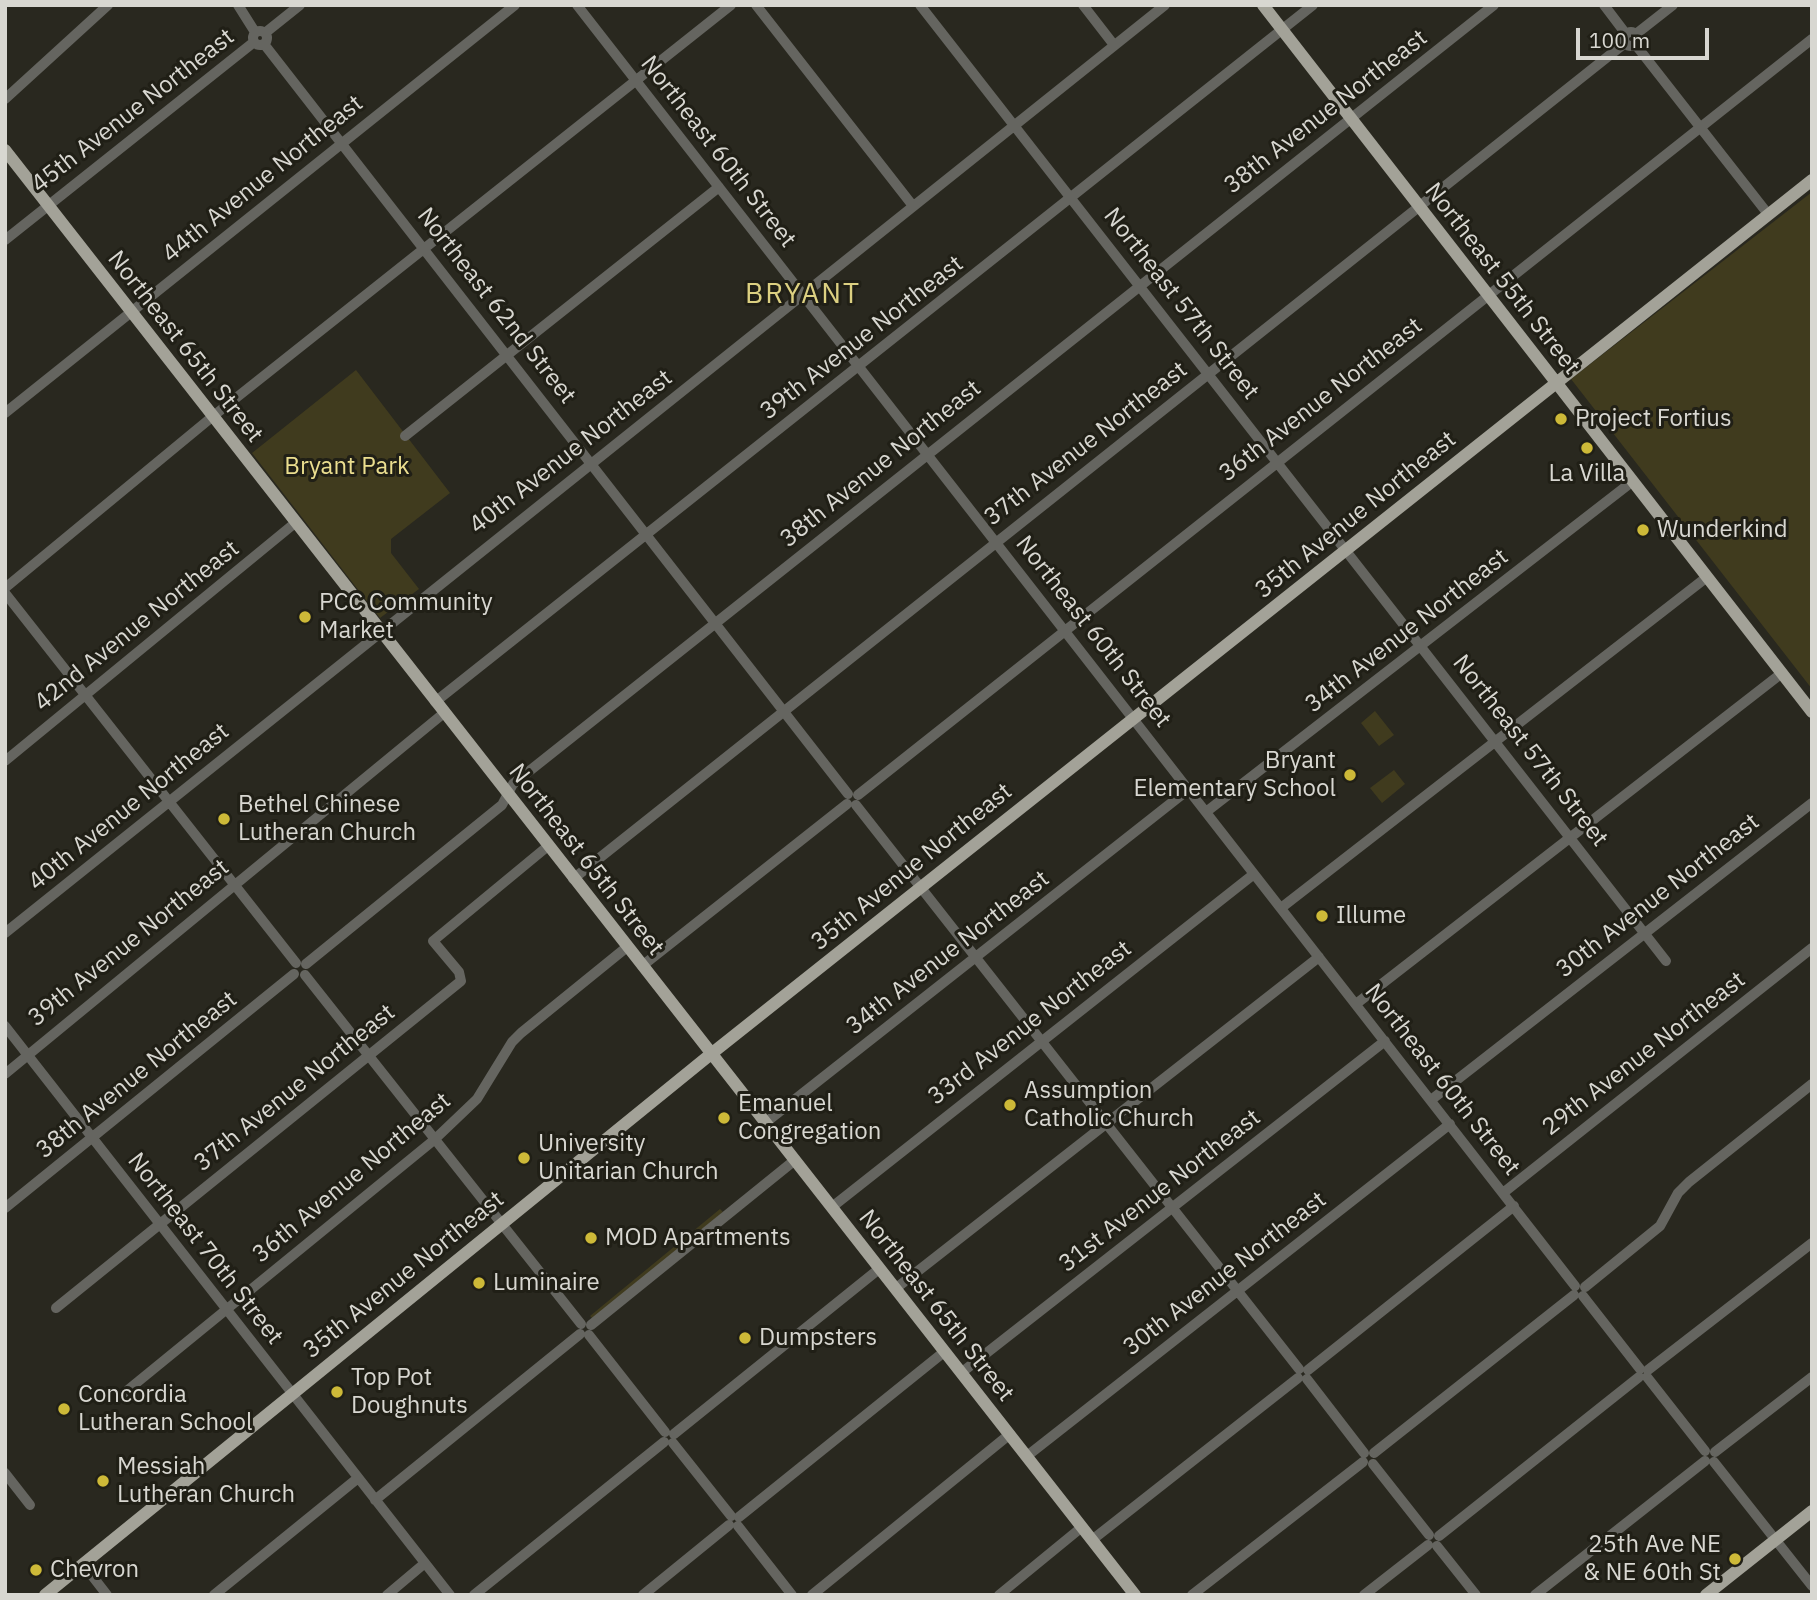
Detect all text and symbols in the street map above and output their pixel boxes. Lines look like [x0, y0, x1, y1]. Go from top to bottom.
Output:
scale bar [1579, 14, 1712, 58]
street label: 45th Avenue Northeast [26, 23, 240, 199]
street label: 38th Avenue Northeast [1219, 24, 1433, 200]
text: 100 m [1589, 26, 1650, 54]
street label: Northeast 60th Street [634, 50, 802, 254]
street label: 44th Avenue Northeast [157, 89, 369, 269]
street label: Northeast 55th Street [1418, 177, 1586, 381]
street label: Northeast 62nd Street [411, 202, 581, 410]
street label: Northeast 57th Street [1097, 202, 1265, 406]
street label: Northeast 65th Street [101, 245, 269, 449]
street label: 39th Avenue Northeast [755, 250, 969, 426]
district label: BRYANT [746, 278, 860, 312]
street label: 36th Avenue Northeast [1214, 312, 1428, 488]
street label: 37th Avenue Northeast [979, 356, 1193, 532]
street label: 40th Avenue Northeast [464, 364, 678, 540]
street label: 38th Avenue Northeast [775, 374, 987, 554]
place label: Project Fortius [1575, 405, 1732, 433]
marker: Project Fortius [1553, 411, 1569, 427]
street label: 35th Avenue Northeast [1250, 425, 1462, 605]
marker: La Villa [1579, 440, 1595, 456]
park label: Bryant Park [284, 453, 410, 481]
place label: La Villa [1549, 460, 1625, 488]
place label: Wunderkind [1657, 516, 1788, 544]
marker: Wunderkind [1635, 522, 1651, 538]
street label: Northeast 60th Street [1009, 530, 1177, 734]
street label: 42nd Avenue Northeast [29, 535, 245, 717]
street label: 34th Avenue Northeast [1300, 543, 1514, 719]
place label: PCC Community Market [319, 589, 493, 645]
marker: PCC Community Market [297, 609, 313, 625]
street label: Northeast 57th Street [1446, 649, 1614, 853]
street label: 40th Avenue Northeast [23, 717, 235, 897]
place label: Bryant Elementary School [1134, 747, 1336, 803]
street label: Northeast 65th Street [502, 758, 670, 962]
marker: Bryant Elementary School [1342, 767, 1358, 783]
street label: 35th Avenue Northeast [806, 777, 1018, 957]
place label: Bethel Chinese Lutheran Church [238, 791, 416, 847]
street label: 30th Avenue Northeast [1551, 808, 1765, 984]
marker: Bethel Chinese Lutheran Church [216, 811, 232, 827]
street label: 39th Avenue Northeast [23, 853, 235, 1033]
street label: 34th Avenue Northeast [841, 865, 1055, 1041]
place label: Illume [1336, 902, 1406, 930]
marker: Illume [1314, 908, 1330, 924]
street label: 33rd Avenue Northeast [923, 935, 1137, 1111]
street label: 29th Avenue Northeast [1537, 966, 1751, 1142]
street label: Northeast 60th Street [1358, 978, 1526, 1182]
street label: 38th Avenue Northeast [31, 985, 243, 1165]
street label: 37th Avenue Northeast [189, 998, 401, 1178]
place label: Assumption Catholic Church [1024, 1077, 1194, 1133]
street label: 36th Avenue Northeast [247, 1087, 457, 1269]
place label: Emanuel Congregation [738, 1090, 881, 1146]
marker: Assumption Catholic Church [1002, 1097, 1018, 1113]
street label: 31st Avenue Northeast [1054, 1103, 1266, 1279]
marker: Emanuel Congregation [716, 1110, 732, 1126]
place label: University Unitarian Church [538, 1130, 719, 1186]
street label: Northeast 70th Street [121, 1147, 289, 1351]
marker: University Unitarian Church [516, 1150, 532, 1166]
street label: 35th Avenue Northeast [298, 1185, 510, 1365]
street label: 30th Avenue Northeast [1118, 1186, 1332, 1362]
street label: Northeast 65th Street [852, 1204, 1020, 1408]
place label: MOD Apartments [605, 1224, 791, 1252]
marker: MOD Apartments [583, 1230, 599, 1246]
place label: Luminaire [493, 1269, 600, 1297]
marker: Luminaire [471, 1275, 487, 1291]
place label: Dumpsters [759, 1324, 877, 1352]
marker: Dumpsters [737, 1330, 753, 1346]
place label: Top Pot Doughnuts [351, 1364, 468, 1420]
place label: Concordia Lutheran School [78, 1381, 253, 1437]
marker: Top Pot Doughnuts [329, 1384, 345, 1400]
marker: Concordia Lutheran School [56, 1401, 72, 1417]
place label: Messiah Lutheran Church [117, 1453, 295, 1509]
marker: Messiah Lutheran Church [95, 1473, 111, 1489]
place label: 25th Ave NE & NE 60th St [1583, 1531, 1721, 1587]
marker: 25th Ave NE & NE 60th St [1727, 1551, 1743, 1567]
place label: Chevron [50, 1556, 139, 1584]
marker: Chevron [28, 1562, 44, 1578]

